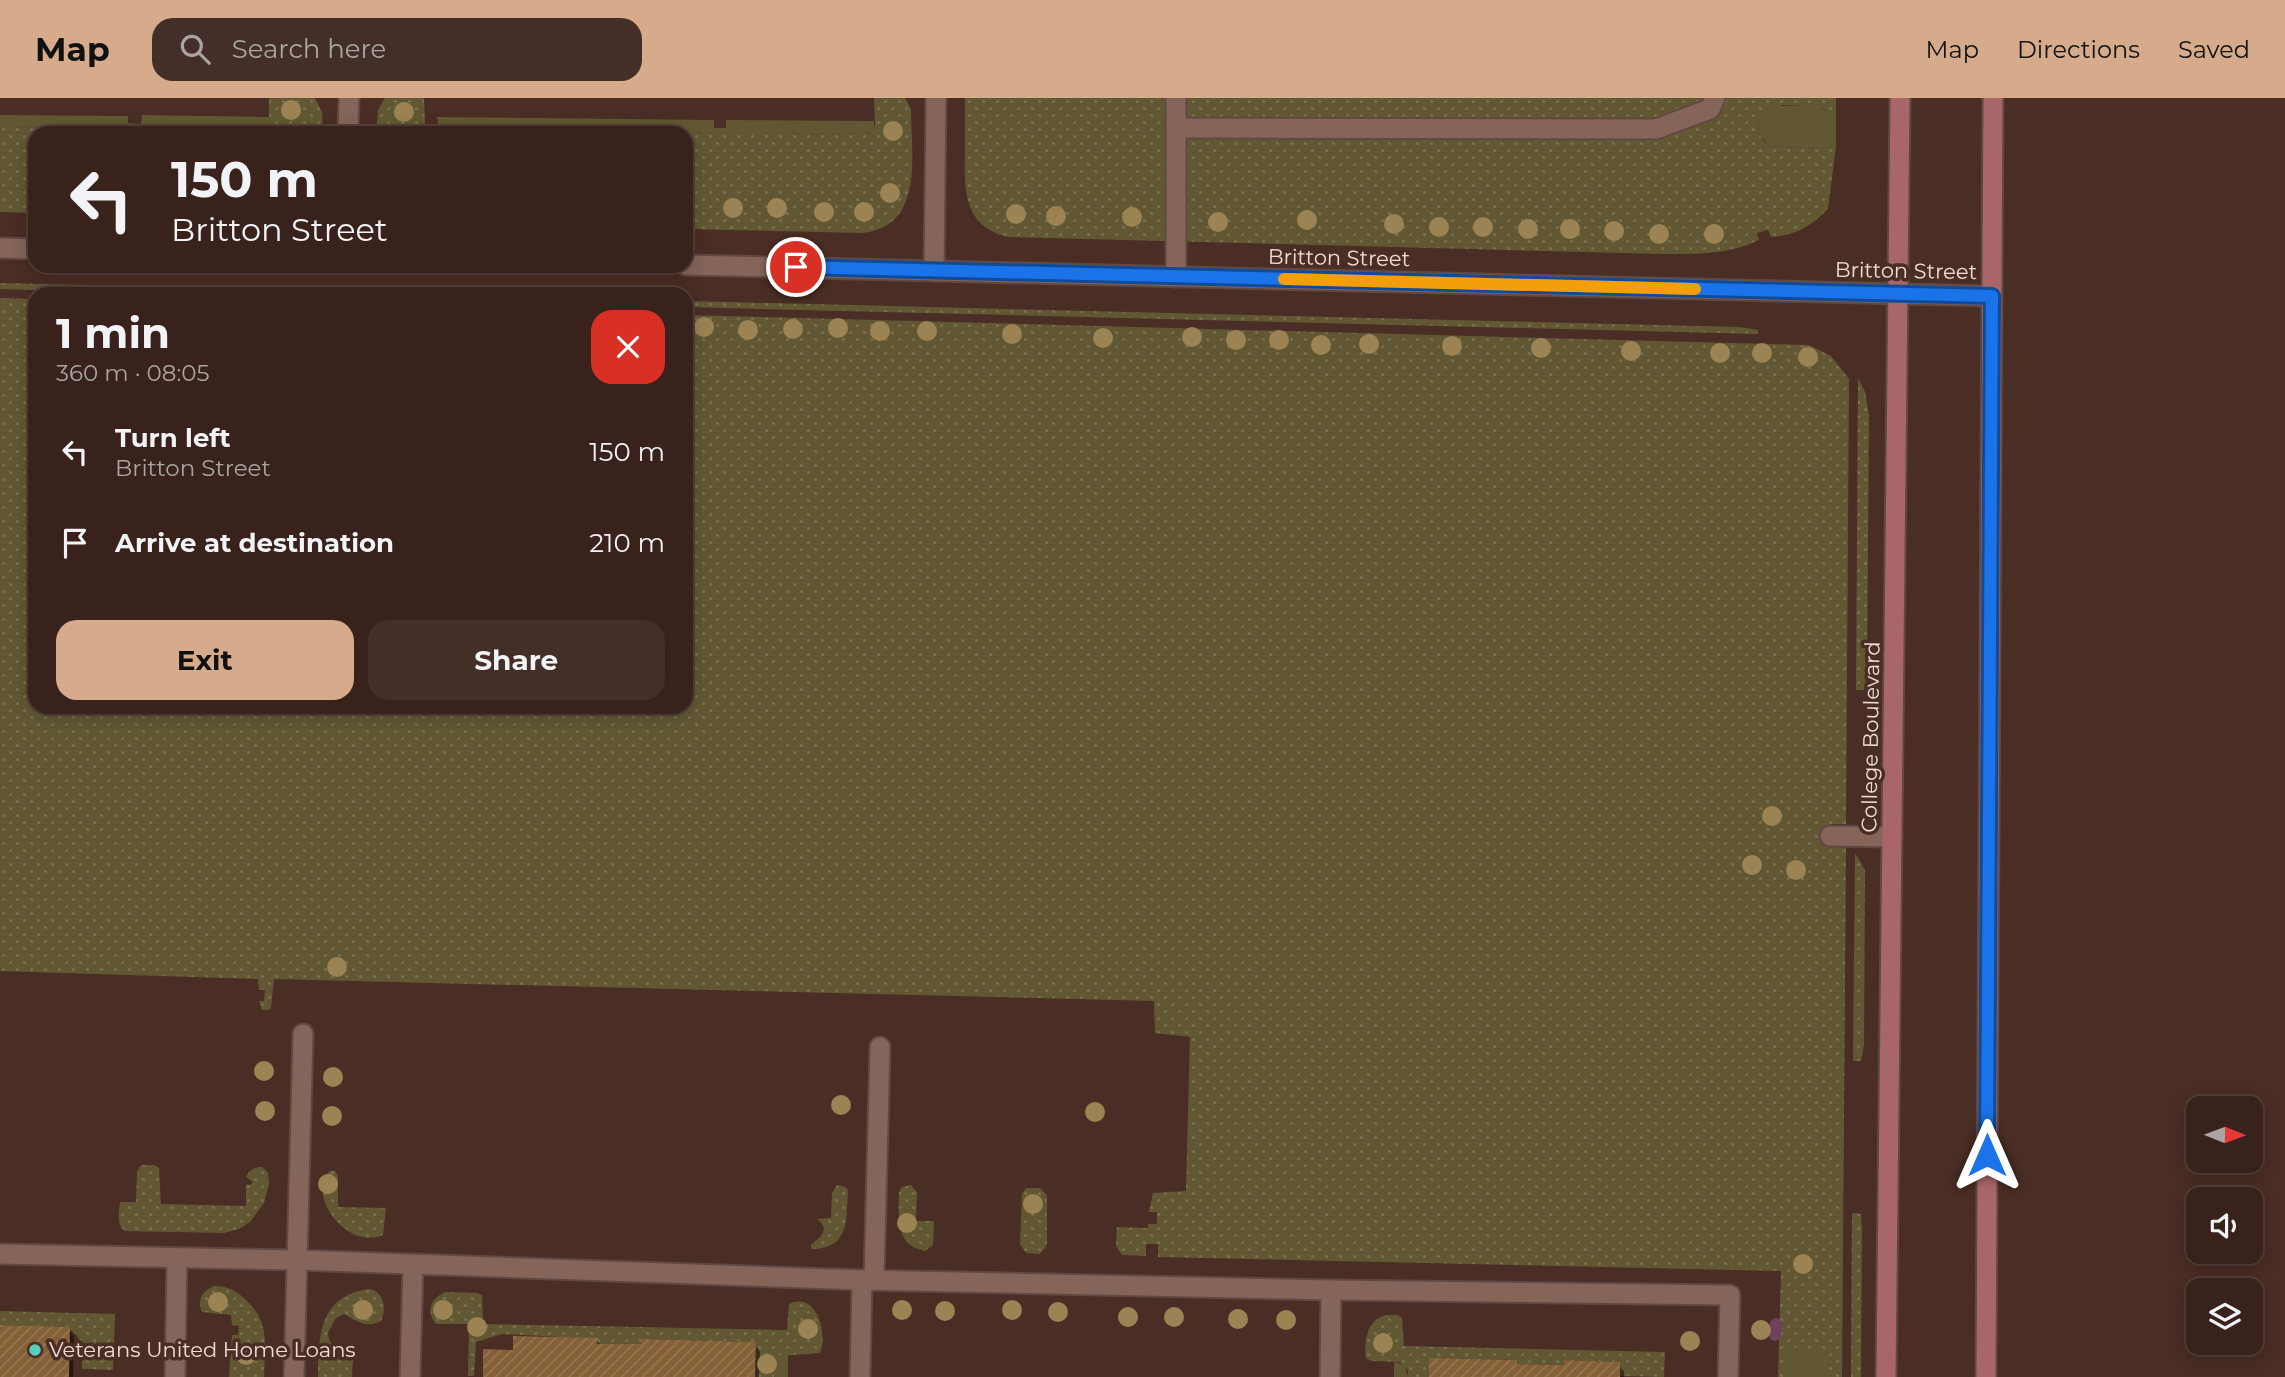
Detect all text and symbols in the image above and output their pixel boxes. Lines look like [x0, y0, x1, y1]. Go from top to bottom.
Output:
search box [152, 18, 642, 81]
text: Map [35, 29, 110, 69]
icon: search [176, 30, 214, 68]
text: Search here [232, 33, 386, 65]
text: Map [1926, 35, 1979, 64]
text: Directions [2017, 35, 2140, 64]
text: Saved [2178, 35, 2250, 64]
text: 150 m [171, 150, 318, 209]
icon: left [56, 154, 147, 245]
text: Britton Street [171, 210, 388, 249]
pin [766, 237, 826, 297]
street label: Britton Street [1268, 244, 1410, 271]
icon: arrive [777, 248, 815, 286]
street label: Britton Street [1835, 257, 1977, 284]
text: 1 min [56, 307, 170, 359]
button: close [591, 310, 665, 384]
text: 360 m · 08:05 [56, 359, 210, 387]
text: Turn left [115, 422, 231, 454]
icon: left [56, 433, 94, 471]
text: 150 m [589, 436, 665, 468]
text: Britton Street [115, 454, 271, 482]
icon: arrive [56, 524, 94, 562]
text: Arrive at destination [115, 527, 394, 559]
text: 210 m [589, 527, 665, 559]
button: Exit [56, 620, 354, 700]
button: Share [368, 620, 665, 700]
street label: College Boulevard [1856, 641, 1885, 833]
north arrow [2186, 1096, 2263, 1172]
map controls [2186, 1096, 2263, 1355]
position arrow [1950, 1118, 2024, 1192]
button: sound [2186, 1187, 2263, 1264]
button: layers [2186, 1278, 2263, 1355]
place label: Veterans United Home Loans [49, 1337, 356, 1362]
marker: Veterans United Home Loans [27, 1342, 43, 1358]

